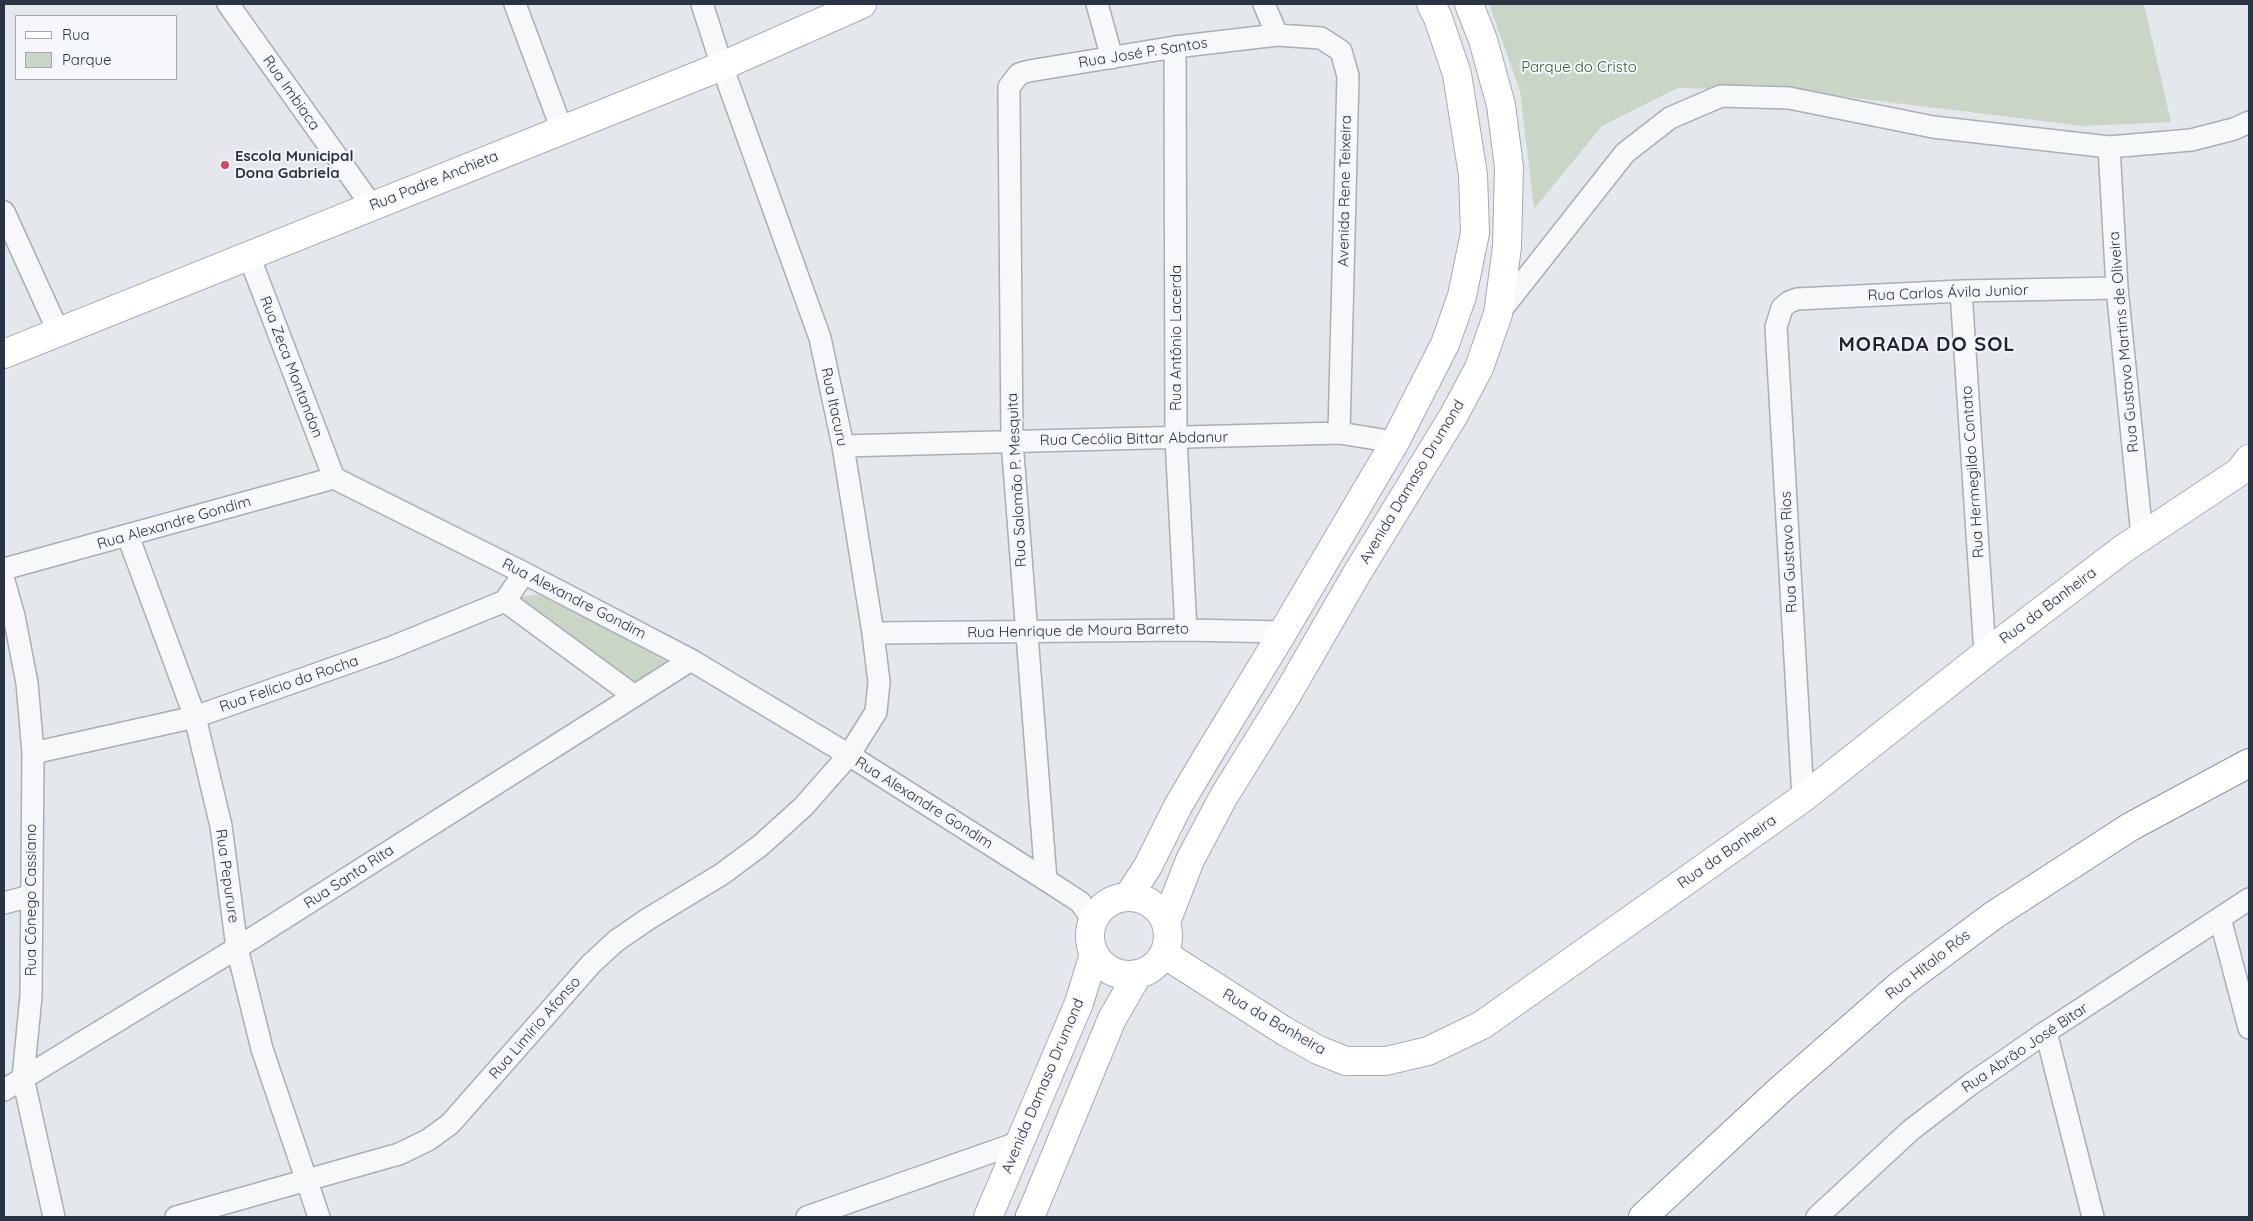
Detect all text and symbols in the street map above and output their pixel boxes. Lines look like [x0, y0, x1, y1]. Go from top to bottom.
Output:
legend [15, 15, 178, 80]
text: Rua [62, 25, 90, 44]
street label: Rua José P. Santos [1077, 34, 1209, 72]
text: Parque [62, 50, 112, 69]
street label: Rua Imbiaca [259, 52, 323, 134]
park label: Parque do Cristo [1521, 58, 1637, 76]
street label: Avenida Rene Teixeira [1335, 115, 1355, 267]
place label: Escola Municipal Dona Gabriela [235, 147, 353, 182]
street label: Rua Padre Anchieta [367, 147, 501, 215]
marker: Escola Municipal Dona Gabriela [219, 159, 231, 171]
street label: Rua Gustavo Martins de Oliveira [2105, 231, 2143, 453]
street label: Rua Antônio Lacerda [1167, 265, 1185, 411]
street label: Rua Carlos Ávila Junior [1867, 281, 2029, 305]
street label: Rua Zeca Montandon [256, 294, 326, 440]
district label: MORADA DO SOL [1837, 333, 2017, 357]
street label: Rua Itacuru [817, 366, 851, 448]
street label: Rua Hermegildo Contato [1958, 385, 1988, 559]
street label: Rua Salomão P. Mesquita [1003, 392, 1031, 568]
street label: Avenida Damaso Drumond [1356, 397, 1468, 567]
street label: Rua Cecólia Bittar Abdanur [1040, 428, 1228, 450]
street label: Rua Gustavo Rios [1777, 491, 1801, 613]
street label: Rua Alexandre Gondim [95, 492, 253, 554]
street label: Rua Alexandre Gondim [499, 555, 649, 643]
street label: Rua da Banheira [1996, 564, 2100, 648]
street label: Rua Henrique de Moura Barreto [967, 620, 1189, 642]
street label: Rua Felício da Rocha [217, 652, 361, 716]
street label: Rua Alexandre Gondim [852, 753, 996, 853]
street label: Rua da Banheira [1674, 811, 1780, 893]
street label: Rua Cônego Cassiano [22, 824, 40, 976]
street label: Rua Pepurure [211, 828, 243, 924]
street label: Rua Santa Rita [301, 841, 397, 913]
street label: Rua Hítalo Rós [1882, 926, 1974, 1004]
street label: Rua Limírio Afonso [485, 973, 585, 1083]
street label: Rua da Banheira [1219, 985, 1329, 1059]
street label: Avenida Damaso Drumond [998, 996, 1088, 1176]
street label: Rua Abrão José Bitar [1958, 999, 2092, 1097]

